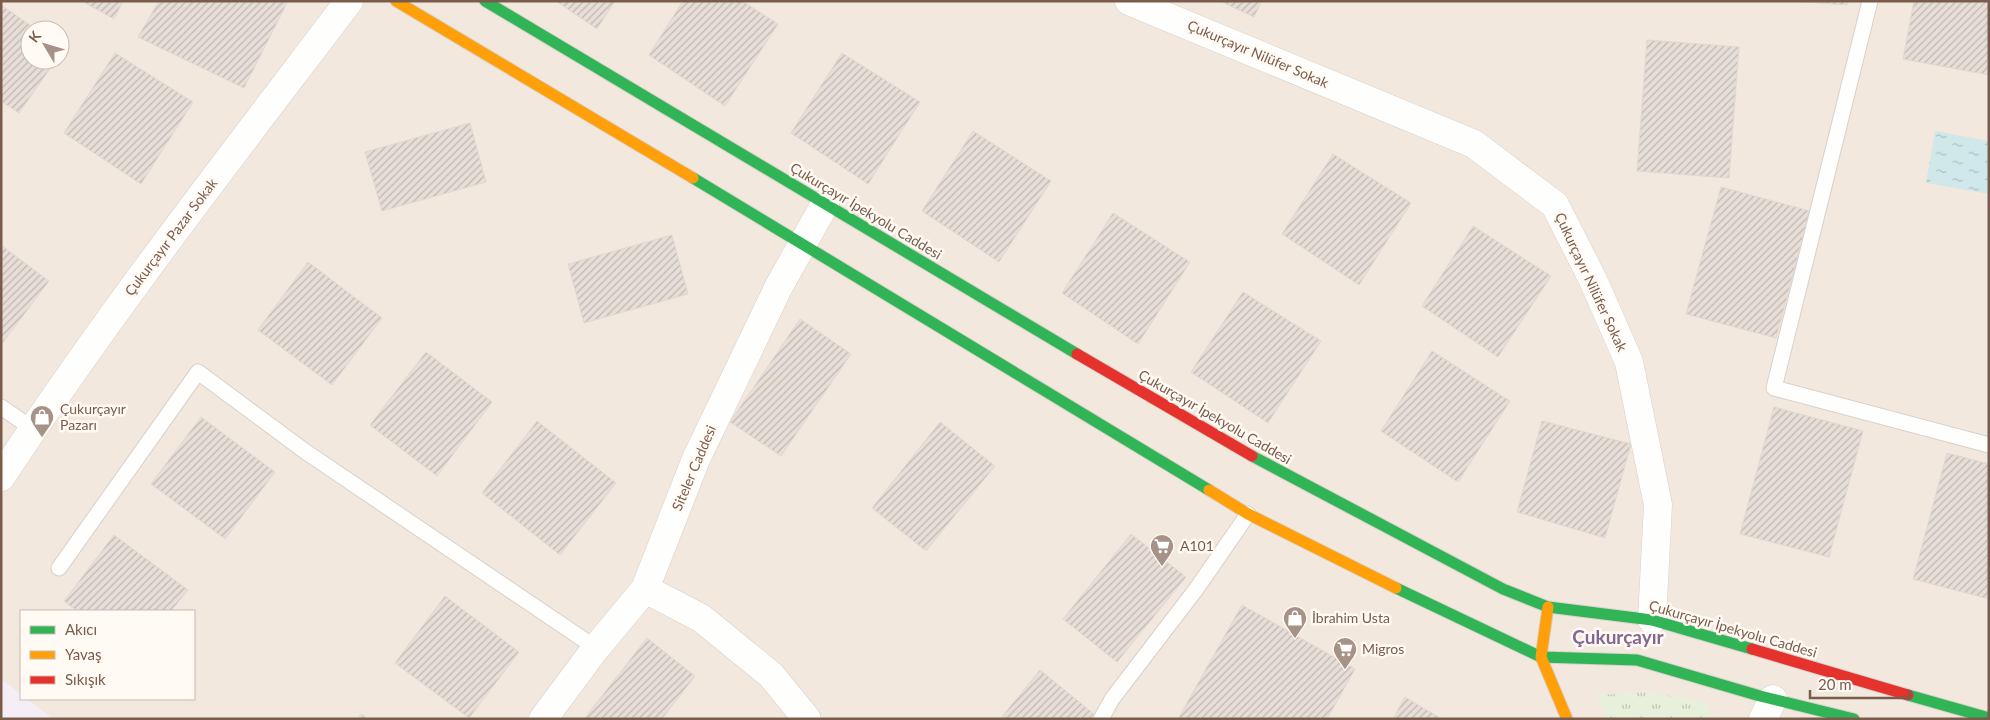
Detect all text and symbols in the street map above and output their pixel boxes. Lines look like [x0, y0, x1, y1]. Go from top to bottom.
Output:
street label: Çukurçayır Nilüfer Sokak [1185, 16, 1332, 91]
north arrow [20, 20, 70, 70]
text: K [25, 27, 44, 46]
street label: Çukurçayır İpekyolu Caddesi [787, 159, 945, 263]
street label: Çukurçayır Pazar Sokak [121, 174, 221, 299]
street label: Çukurçayır Nilüfer Sokak [1552, 210, 1632, 355]
street label: Çukurçayır İpekyolu Caddesi [1136, 366, 1295, 467]
place label: Çukurçayır Pazarı [60, 400, 126, 433]
shop icon: Çukurçayır Pazarı [29, 404, 55, 438]
street label: Siteler Caddesi [668, 423, 719, 513]
supermarket icon: A101 [1149, 533, 1175, 567]
place label: A101 [1180, 537, 1214, 554]
street label: Çukurçayır İpekyolu Caddesi [1647, 596, 1819, 661]
shop icon: İbrahim Usta [1282, 605, 1308, 639]
place label: İbrahim Usta [1312, 609, 1390, 626]
legend [20, 610, 195, 700]
text: Akıcı [65, 620, 97, 638]
district label: Çukurçayır [1572, 625, 1665, 648]
supermarket icon: Migros [1332, 636, 1358, 670]
place label: Migros [1362, 640, 1404, 657]
text: Yavaş [65, 645, 102, 663]
scale bar [1810, 668, 1910, 700]
text: Sıkışık [65, 670, 106, 688]
text: 20 m [1818, 675, 1852, 693]

